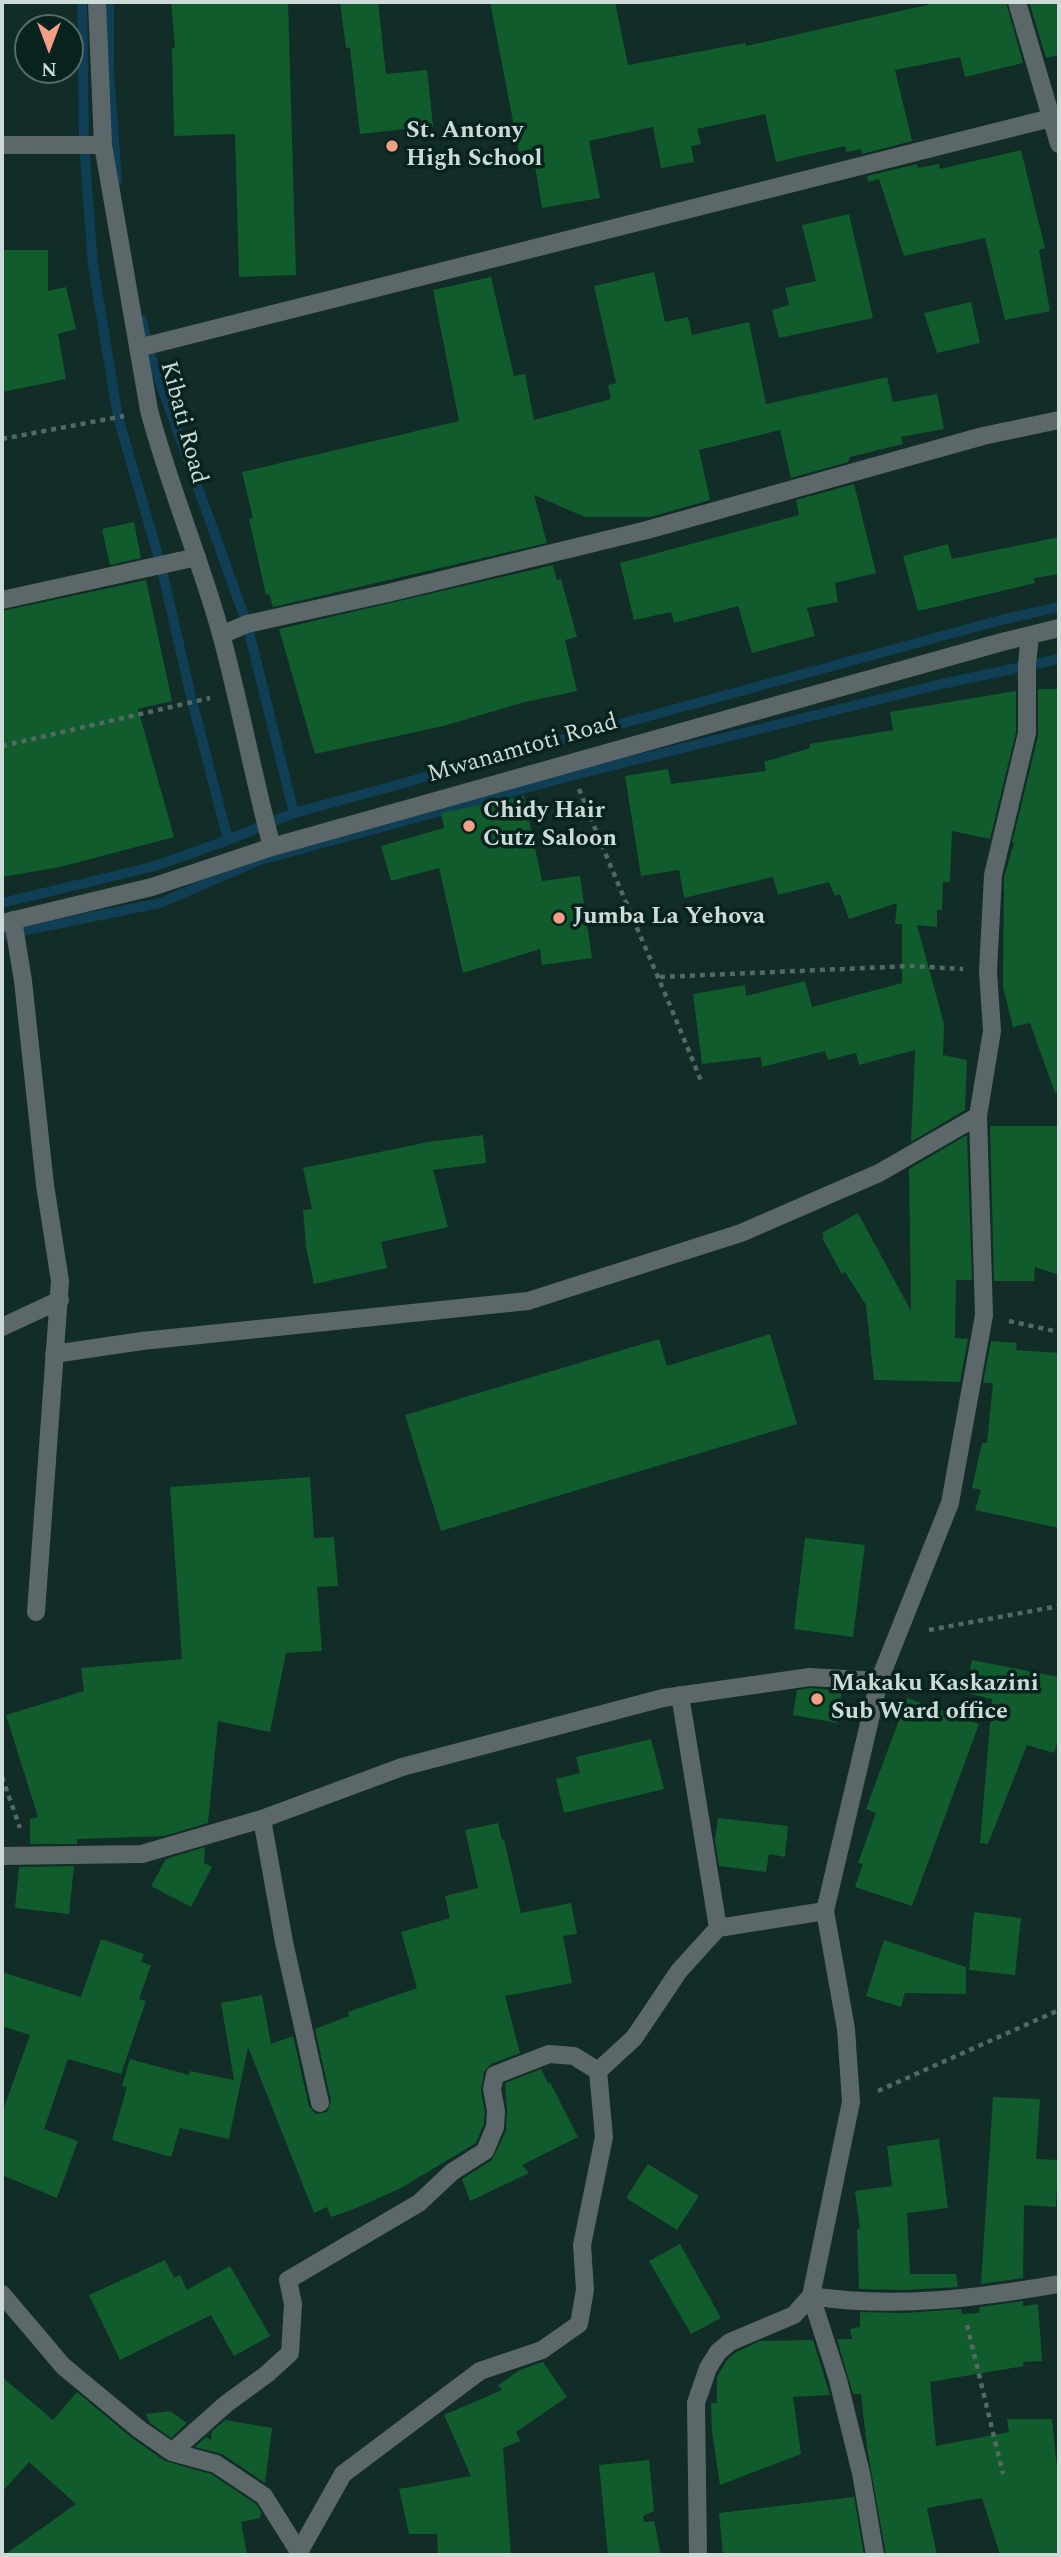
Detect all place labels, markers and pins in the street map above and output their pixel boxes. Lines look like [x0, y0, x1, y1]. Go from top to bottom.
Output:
place label: St. Antony High School [406, 118, 542, 174]
marker: St. Antony High School [384, 138, 400, 154]
place label: Chidy Hair Cutz Saloon [483, 798, 617, 854]
marker: Chidy Hair Cutz Saloon [461, 818, 477, 834]
place label: Jumba La Yehova [573, 904, 765, 932]
marker: Jumba La Yehova [551, 910, 567, 926]
place label: Makaku Kaskazini Sub Ward office [831, 1671, 1039, 1727]
marker: Makaku Kaskazini Sub Ward office [809, 1691, 825, 1707]

